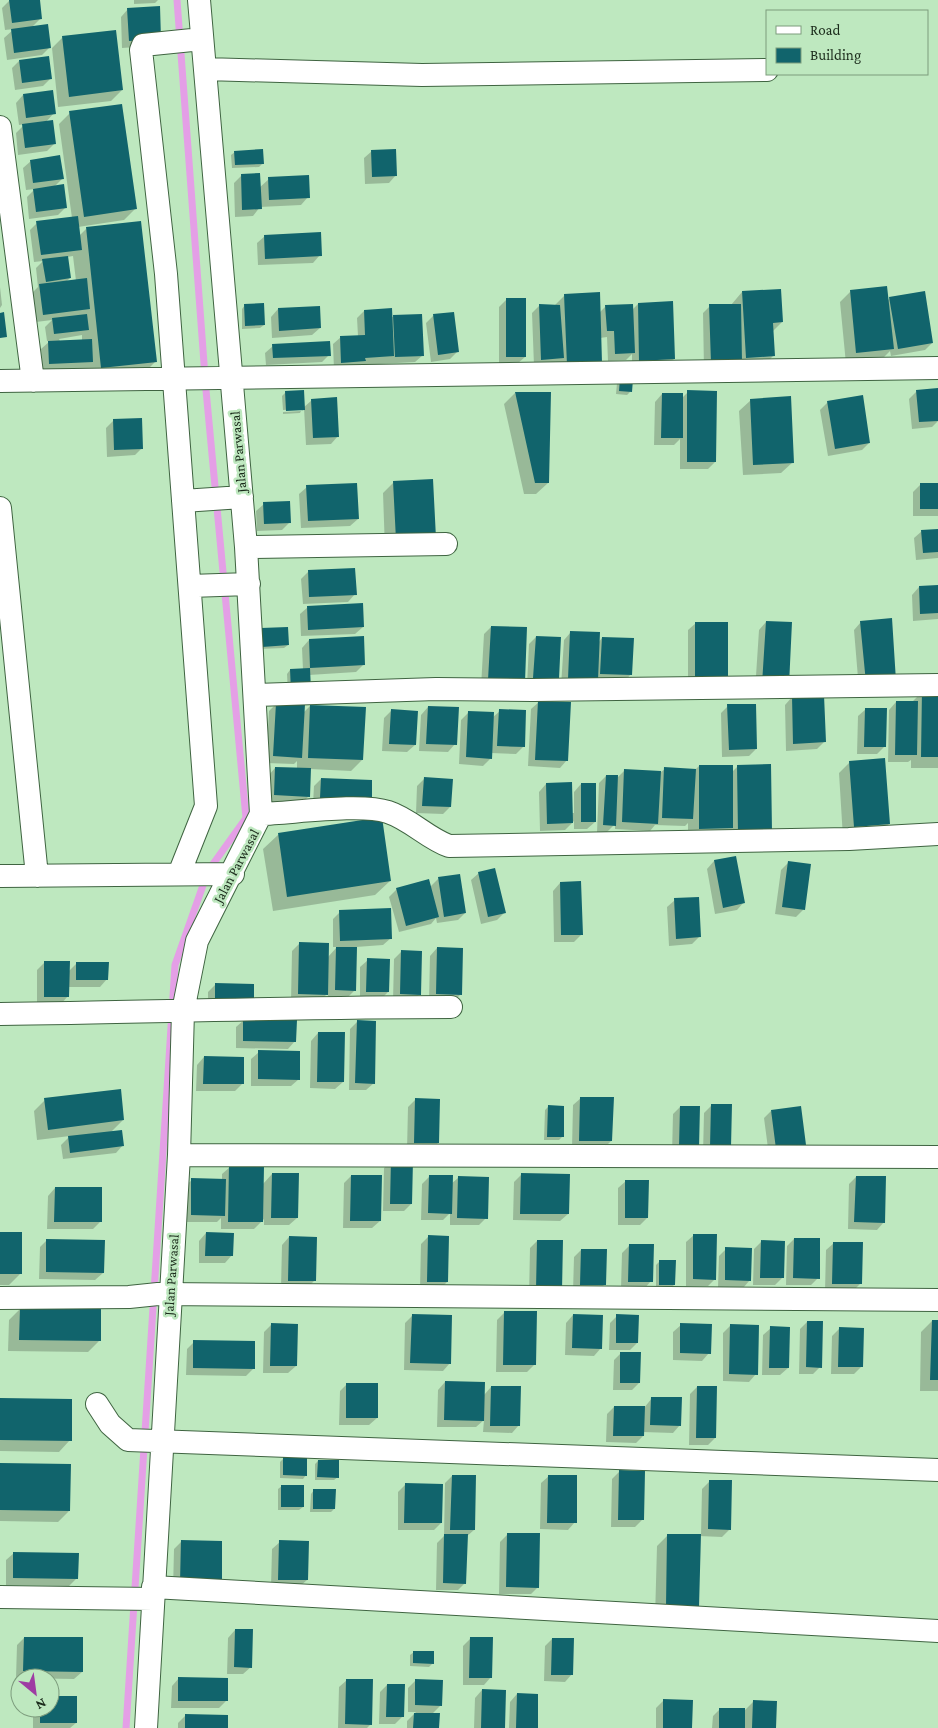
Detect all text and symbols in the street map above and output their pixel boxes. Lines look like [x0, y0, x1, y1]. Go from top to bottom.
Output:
legend [766, 10, 928, 75]
text: Road [810, 22, 841, 38]
text: Building [810, 47, 861, 64]
street label: Jalan Parwasal [226, 410, 250, 495]
street label: Jalan Parwasal [209, 826, 262, 908]
street label: Jalan Parwasal [160, 1233, 182, 1318]
north arrow [10, 1668, 60, 1718]
text: N [33, 1695, 49, 1714]

